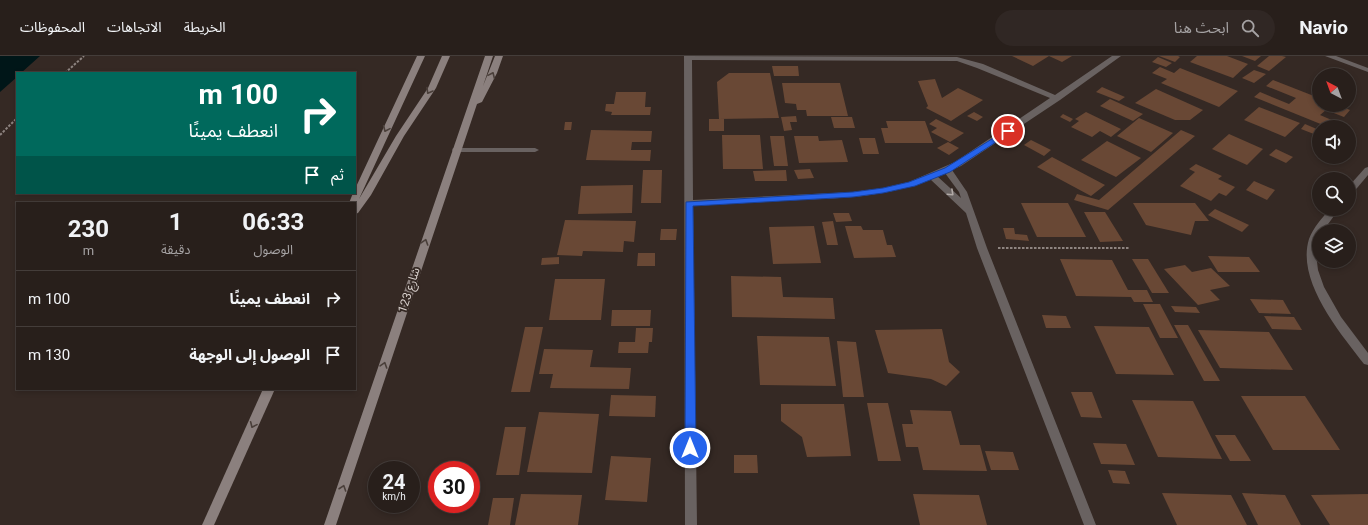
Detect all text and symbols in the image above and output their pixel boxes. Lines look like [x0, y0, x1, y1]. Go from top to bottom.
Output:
search box [995, 10, 1275, 46]
text: Navio [1299, 16, 1348, 39]
icon: search [1239, 17, 1261, 39]
text: المحفوظات [20, 19, 85, 35]
text: الاتجاهات [107, 19, 162, 35]
text: الخريطة [184, 19, 226, 35]
text: ابحث هنا [1174, 19, 1229, 37]
north arrow [1312, 68, 1356, 112]
map controls [1312, 68, 1356, 268]
one-way arrow [487, 72, 495, 79]
text: 100 m [199, 78, 278, 111]
one-way arrow [427, 87, 434, 94]
icon: right [292, 88, 344, 140]
pin [991, 114, 1025, 148]
text: انعطف يمينًا [189, 120, 278, 141]
icon: arrive [997, 120, 1019, 142]
button: sound [1312, 120, 1356, 164]
one-way arrow [383, 125, 391, 133]
icon: arrive [301, 164, 323, 186]
text: ثم [331, 166, 344, 184]
button: search [1312, 172, 1356, 216]
one-way arrow [946, 188, 953, 195]
text: 1 [169, 208, 183, 236]
text: 06:33 [242, 208, 304, 236]
text: 230 [68, 215, 109, 243]
button: layers [1312, 224, 1356, 268]
one-way arrow [421, 238, 429, 245]
text: دقيقة [161, 242, 191, 257]
text: الوصول [254, 242, 293, 257]
text: m [83, 243, 94, 258]
street label: شارع 123 [395, 266, 425, 315]
icon: right [322, 288, 344, 310]
text: 100 m [28, 290, 70, 308]
text: انعطف يمينًا [230, 290, 310, 308]
icon: arrive [322, 344, 344, 366]
text: 130 m [28, 346, 70, 364]
text: الوصول إلى الوجهة [189, 346, 310, 364]
one-way arrow [379, 361, 388, 368]
one-way arrow [250, 420, 258, 428]
position arrow [669, 427, 711, 469]
speed limit sign: 30 [428, 461, 480, 513]
text: 24 [383, 470, 405, 494]
one-way arrow [338, 485, 347, 492]
text: km/h [382, 491, 406, 502]

